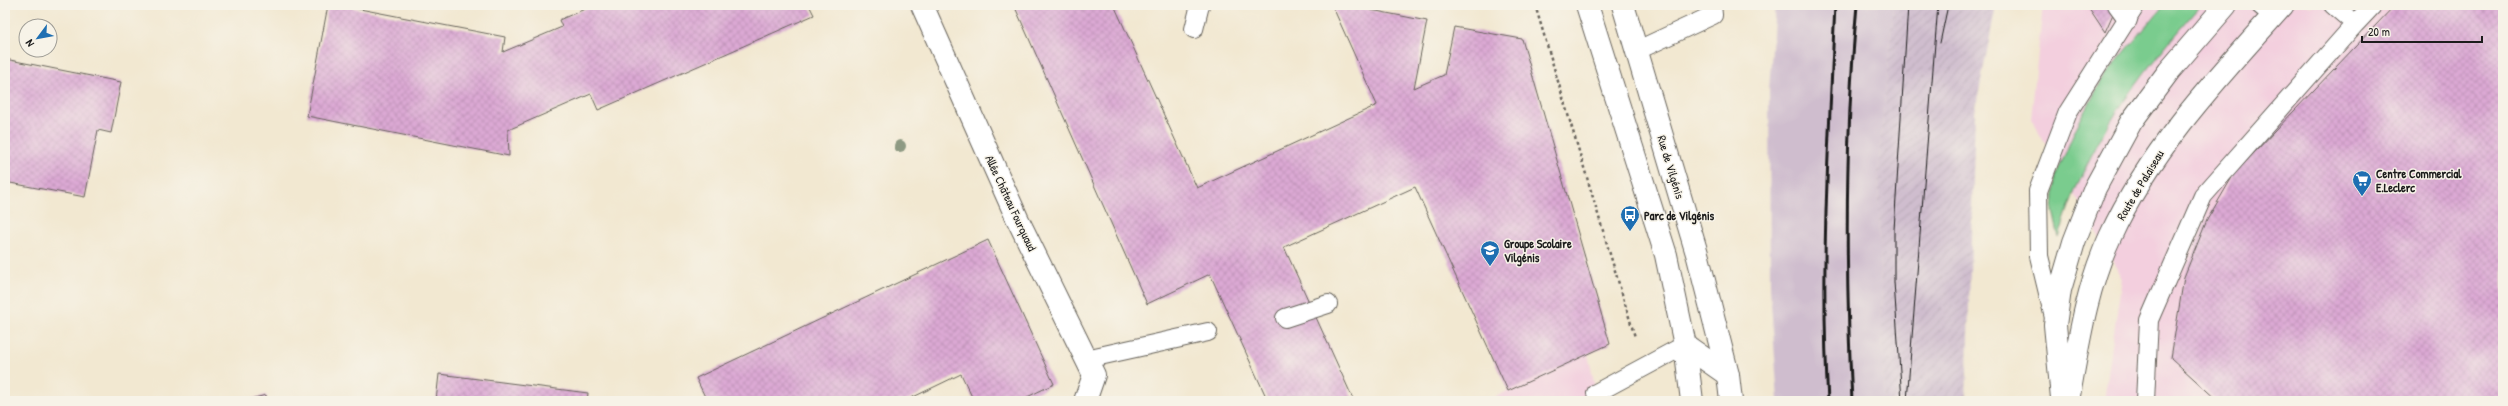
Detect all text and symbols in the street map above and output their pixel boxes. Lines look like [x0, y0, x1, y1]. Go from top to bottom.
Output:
north arrow [18, 18, 58, 58]
scale bar [2362, 18, 2482, 44]
text: 20 m [2368, 23, 2390, 40]
text: N [22, 37, 37, 49]
street label: Rue de Vilgénis [1653, 133, 1689, 201]
street label: Route de Palaiseau [2112, 147, 2168, 223]
street label: Allée Château Fourquaud [981, 152, 1041, 254]
place label: Centre Commercial E.Leclerc [2376, 165, 2462, 196]
supermarket icon: Centre Commercial E.Leclerc [2351, 169, 2373, 197]
bus stop icon: Parc de Vilgénis [1619, 204, 1641, 232]
place label: Parc de Vilgénis [1644, 207, 1715, 225]
place label: Groupe Scolaire Vilgénis [1504, 235, 1572, 267]
school or university icon: Groupe Scolaire Vilgénis [1479, 239, 1501, 267]

